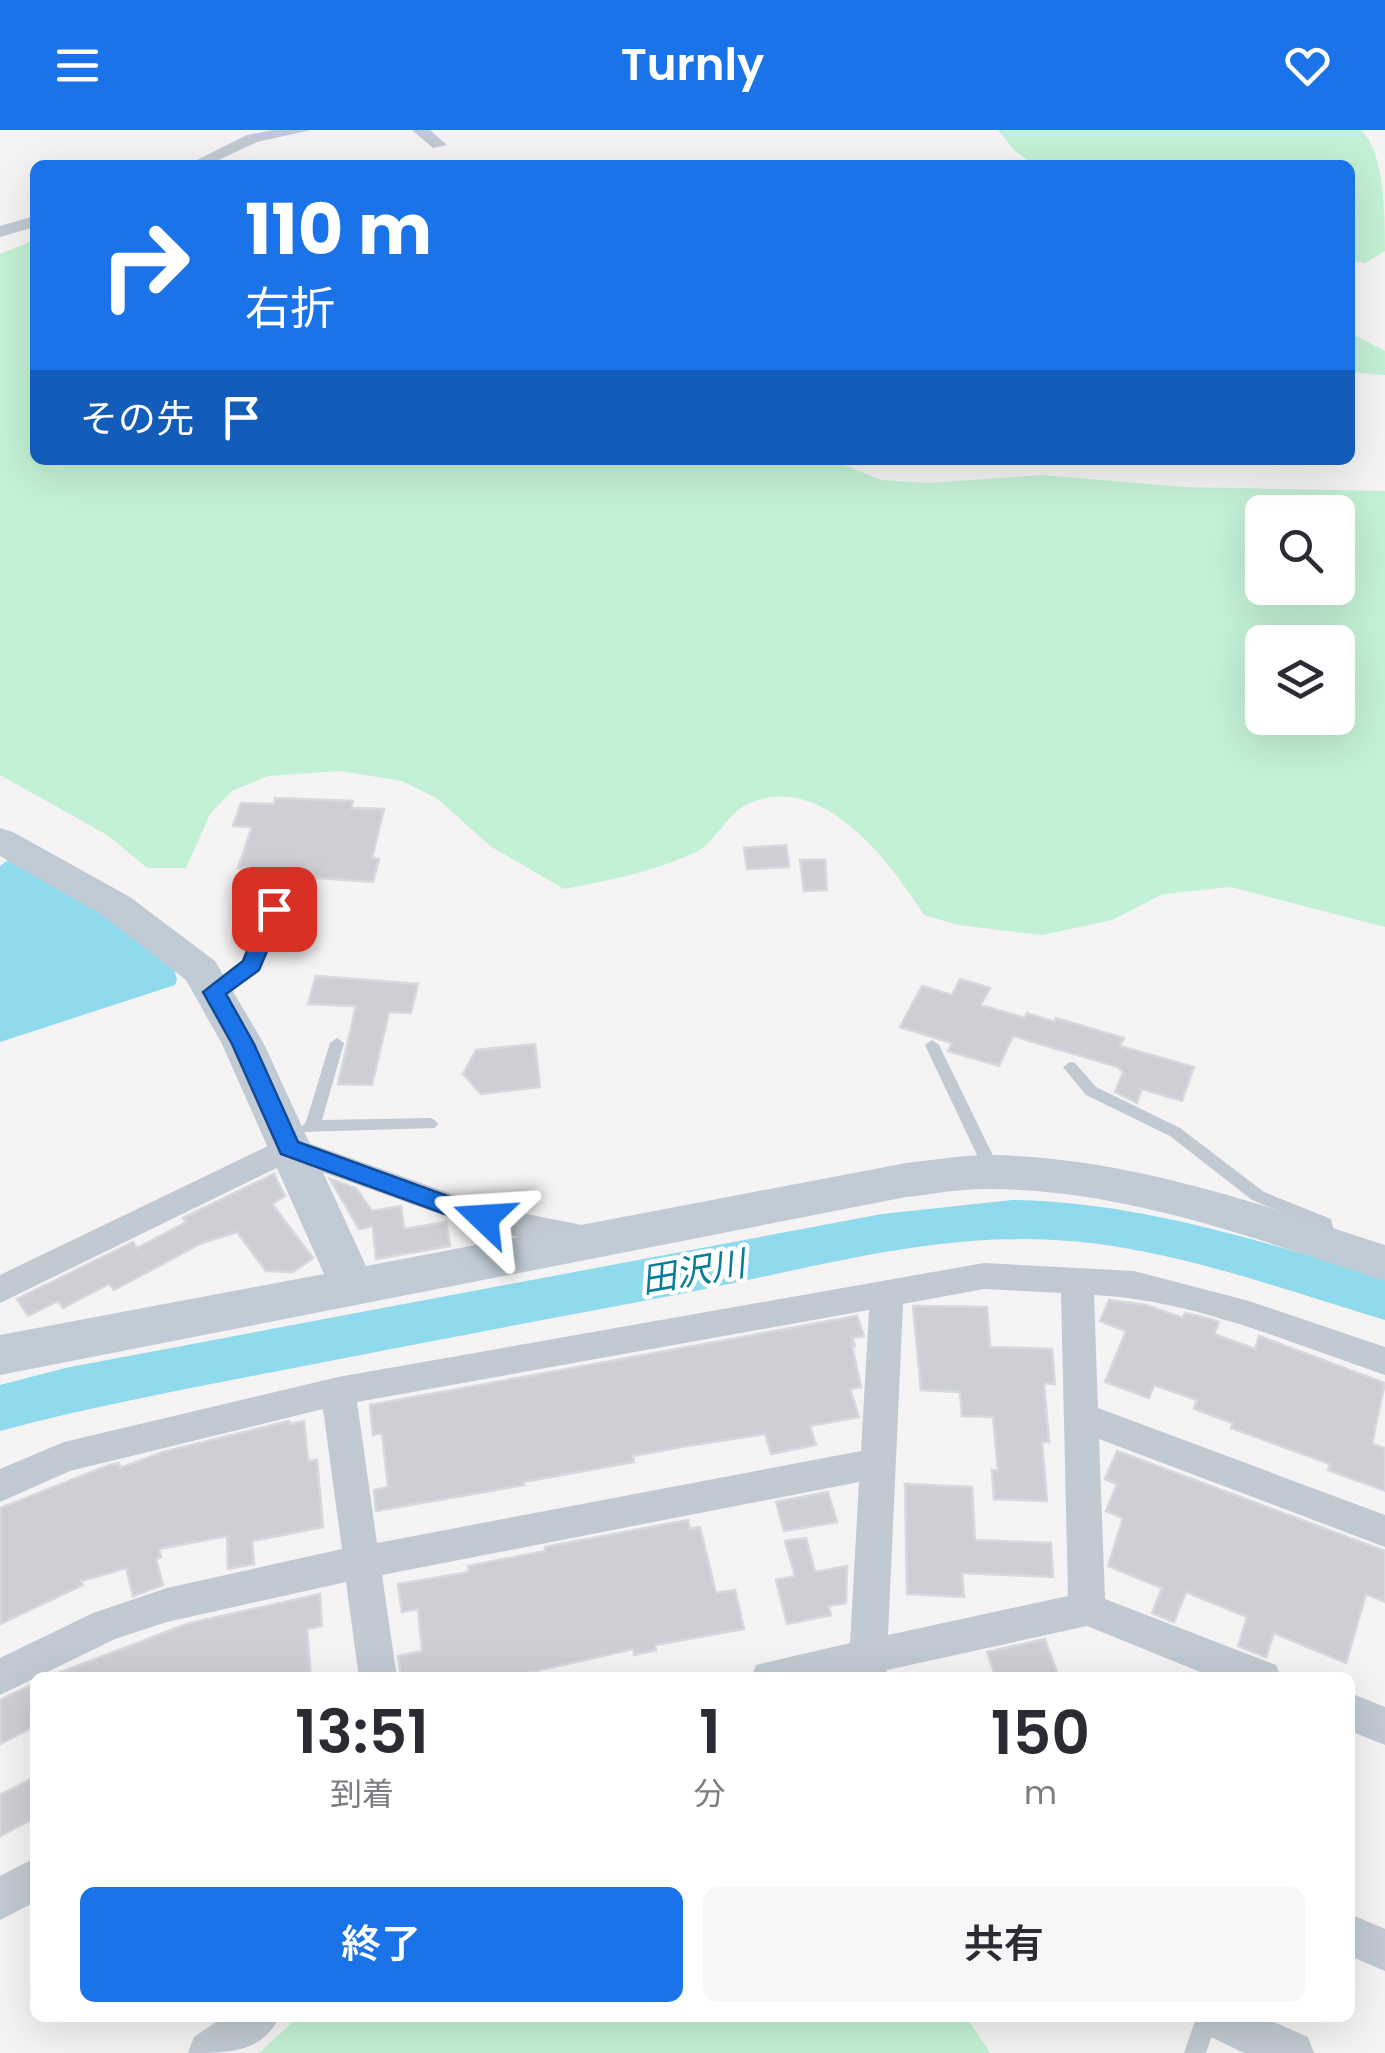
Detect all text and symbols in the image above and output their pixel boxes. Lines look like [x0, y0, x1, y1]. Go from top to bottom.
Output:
text: Turnly [621, 33, 764, 96]
icon: menu [50, 38, 105, 93]
icon: heart [1280, 38, 1335, 93]
text: 110 m [245, 180, 432, 279]
icon: right [80, 200, 210, 330]
text: 右折 [245, 277, 335, 340]
icon: arrive [214, 390, 269, 445]
text: その先 [80, 392, 194, 445]
map controls [1245, 495, 1355, 735]
button: search [1245, 495, 1355, 605]
button: layers [1245, 625, 1355, 735]
pin [232, 867, 317, 952]
icon: arrive [247, 882, 302, 937]
position arrow [432, 1166, 536, 1270]
water label: 田沢川 [637, 1238, 753, 1305]
text: 13:51 [295, 1690, 429, 1774]
text: 1 [699, 1690, 721, 1774]
text: 150 [991, 1691, 1090, 1775]
text: m [1024, 1770, 1057, 1815]
text: 到着 [330, 1771, 394, 1816]
text: 分 [694, 1771, 726, 1816]
button: 終了 [80, 1887, 683, 2002]
button: 共有 [703, 1887, 1305, 2002]

